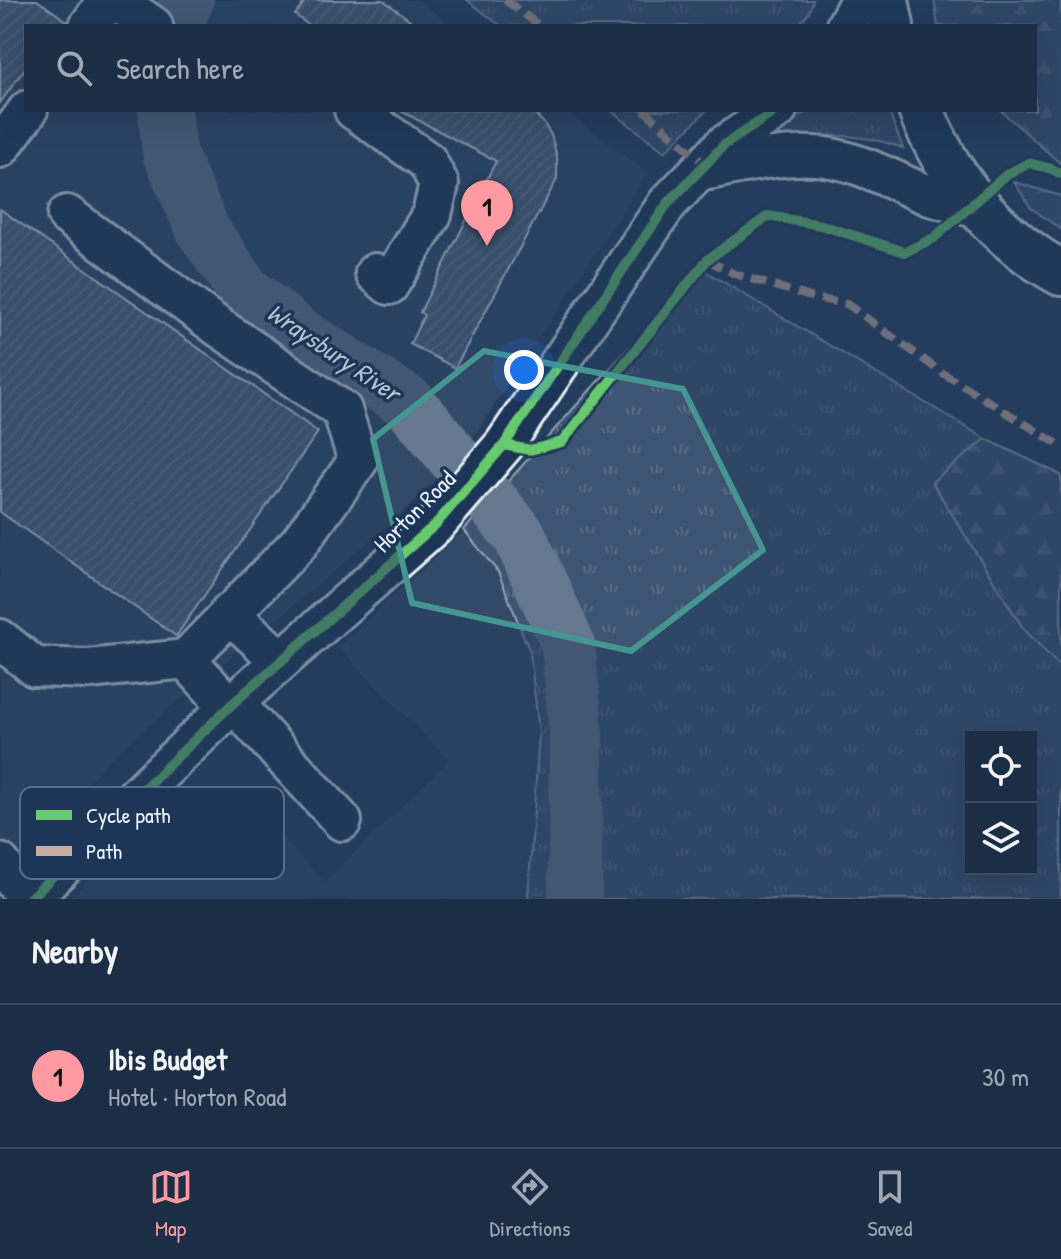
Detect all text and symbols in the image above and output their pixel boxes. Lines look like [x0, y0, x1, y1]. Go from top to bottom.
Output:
search box [24, 24, 1037, 112]
icon: search [52, 46, 96, 90]
text: Search here [116, 48, 244, 88]
pin: 1 [461, 180, 513, 246]
water label: Wraysbury River [260, 295, 410, 412]
your location [504, 350, 544, 390]
street label: Horton Road [366, 463, 462, 559]
map controls [965, 731, 1037, 875]
button: locate [965, 731, 1037, 803]
legend [20, 787, 284, 879]
text: Cycle path [86, 800, 170, 830]
button: layers [965, 803, 1037, 875]
text: Path [86, 836, 122, 866]
text: Nearby [32, 928, 118, 974]
text: Ibis Budget [108, 1039, 227, 1079]
text: 1 [53, 1059, 63, 1094]
text: 30 m [982, 1059, 1029, 1094]
text: Hotel · Horton Road [108, 1079, 286, 1114]
tab: Map [149, 1165, 193, 1243]
tab: Directions [490, 1165, 571, 1243]
tab: Saved [868, 1165, 912, 1243]

